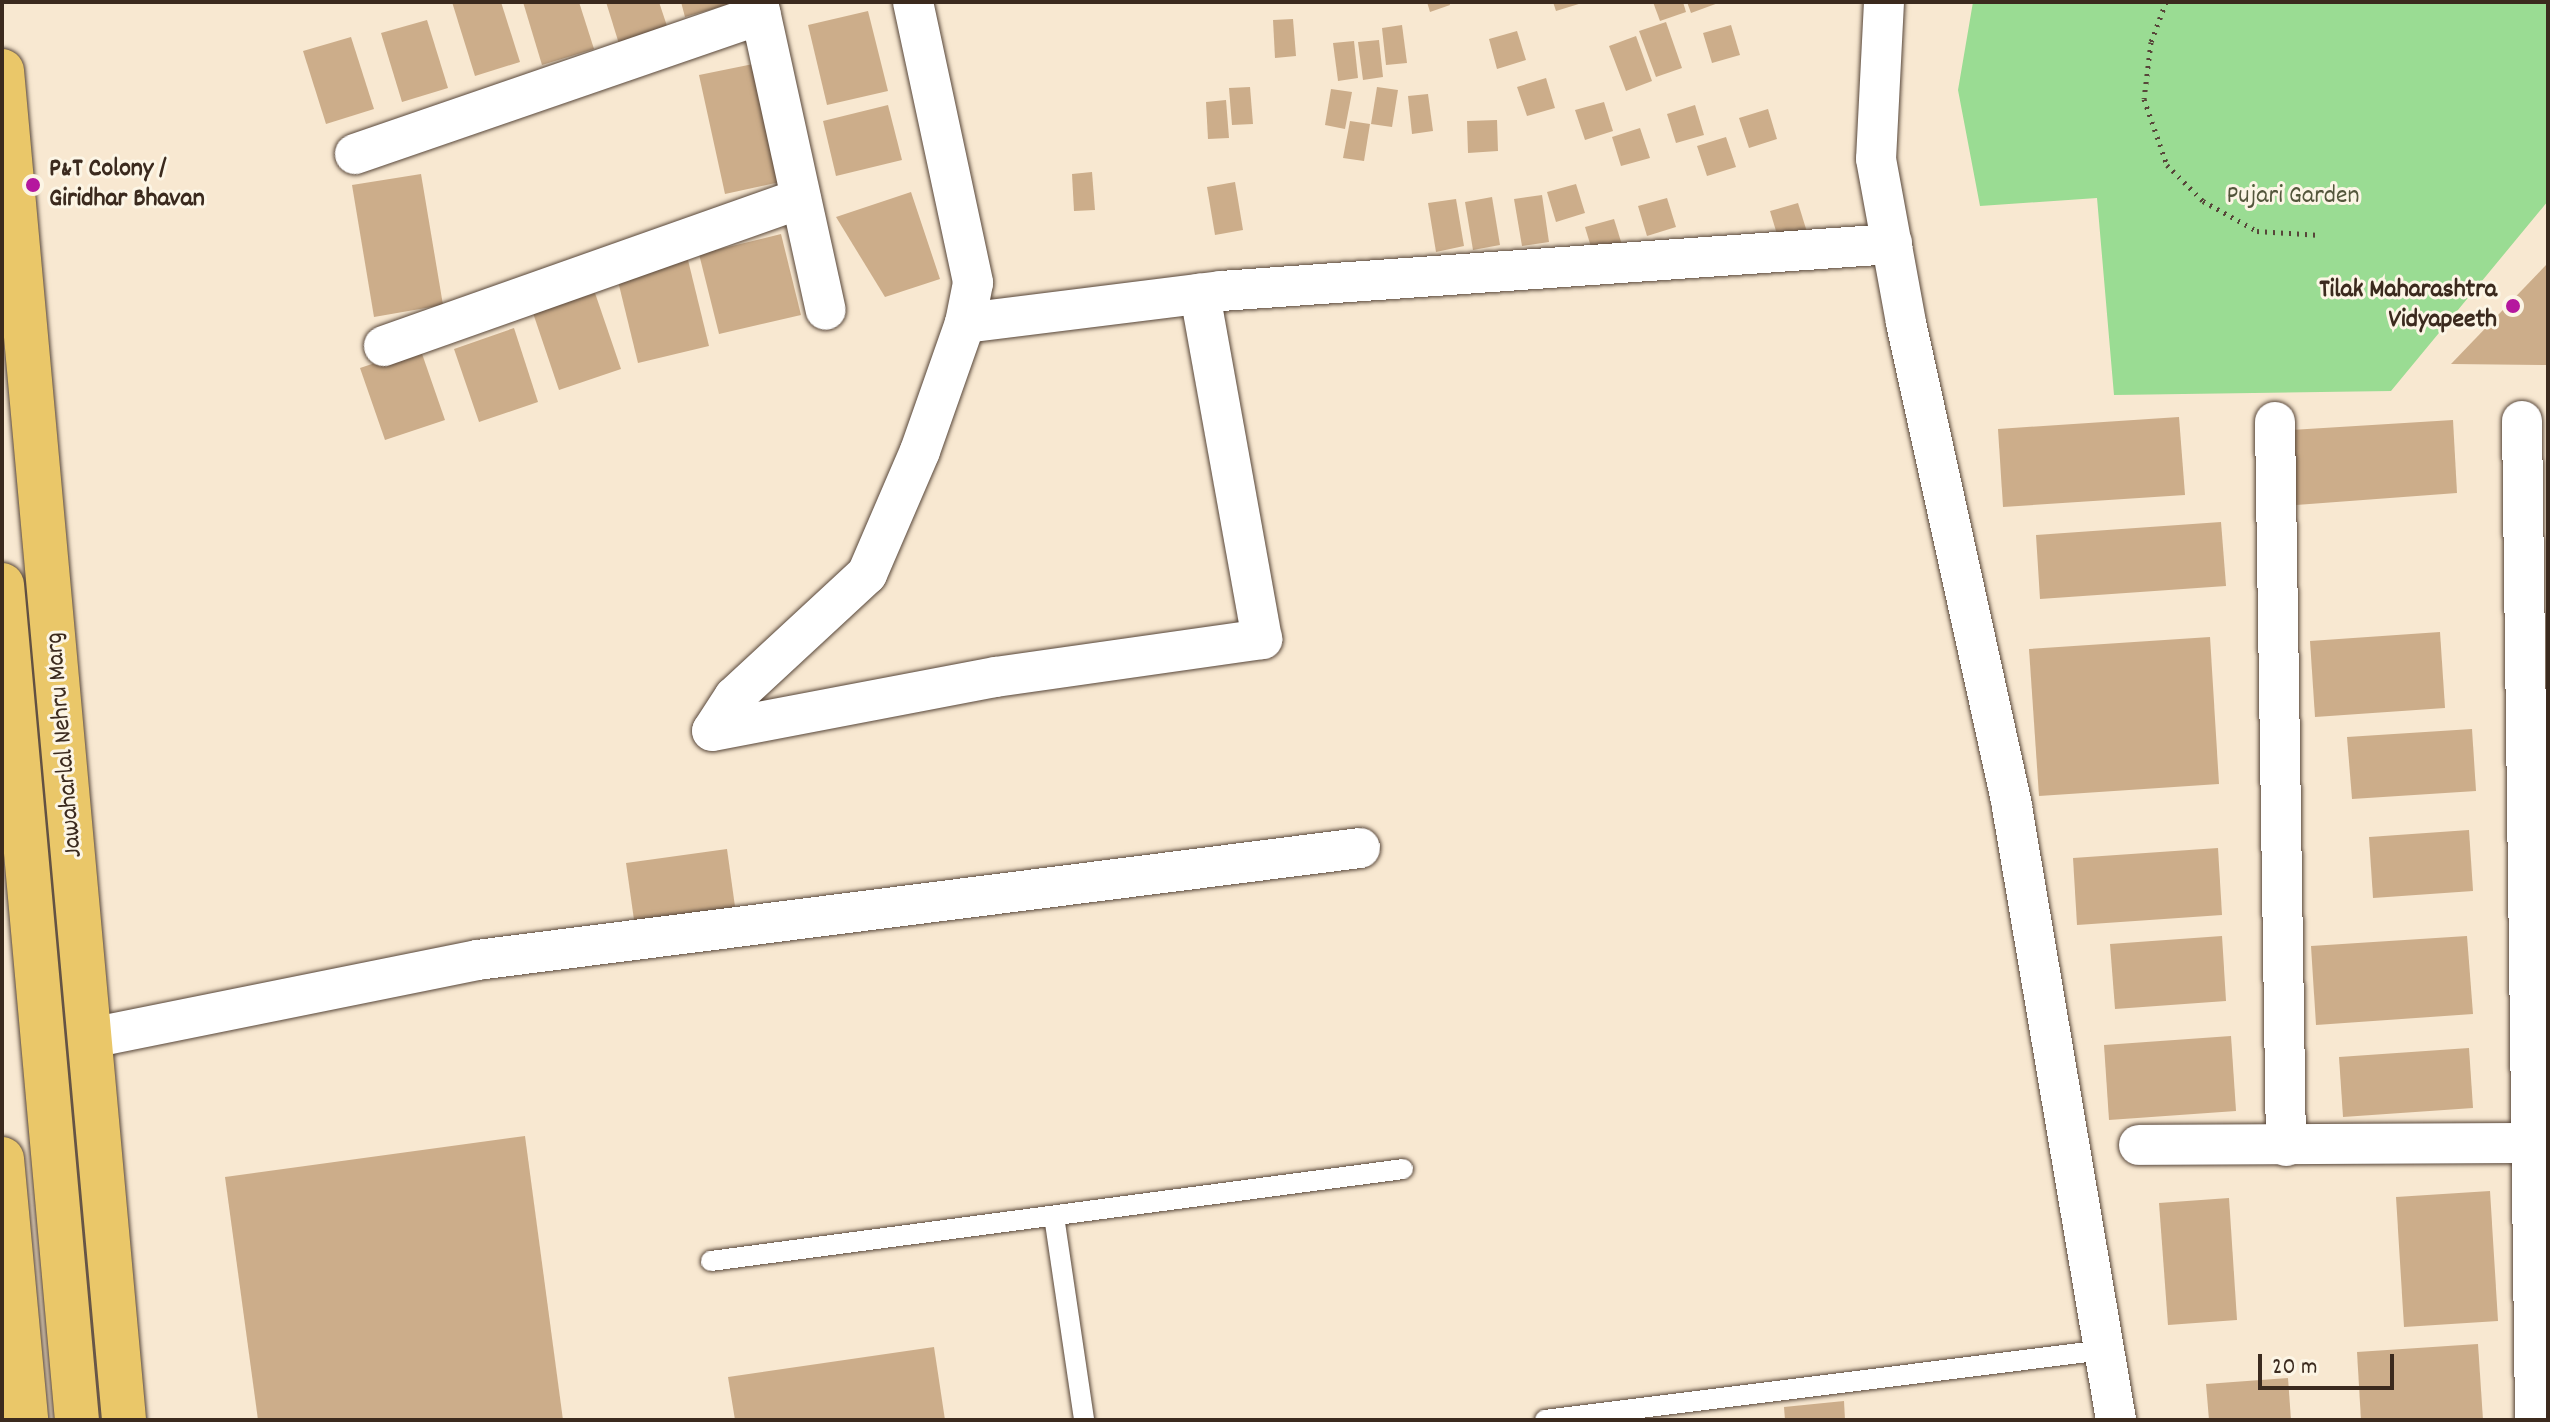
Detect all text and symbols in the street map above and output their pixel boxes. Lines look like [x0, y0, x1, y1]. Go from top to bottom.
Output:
place label: P&T Colony / Giridhar Bhavan [49, 154, 205, 216]
marker: P&T Colony / Giridhar Bhavan [24, 176, 42, 194]
park label: Pujari Garden [2227, 181, 2359, 213]
place label: Tilak Maharashtra Vidyapeeth [2319, 275, 2497, 336]
marker: Tilak Maharashtra Vidyapeeth [2504, 297, 2522, 315]
street label: Jawaharlal Nehru Marg [40, 631, 90, 859]
scale bar [2262, 1338, 2398, 1388]
text: 20 m [2272, 1351, 2318, 1385]

